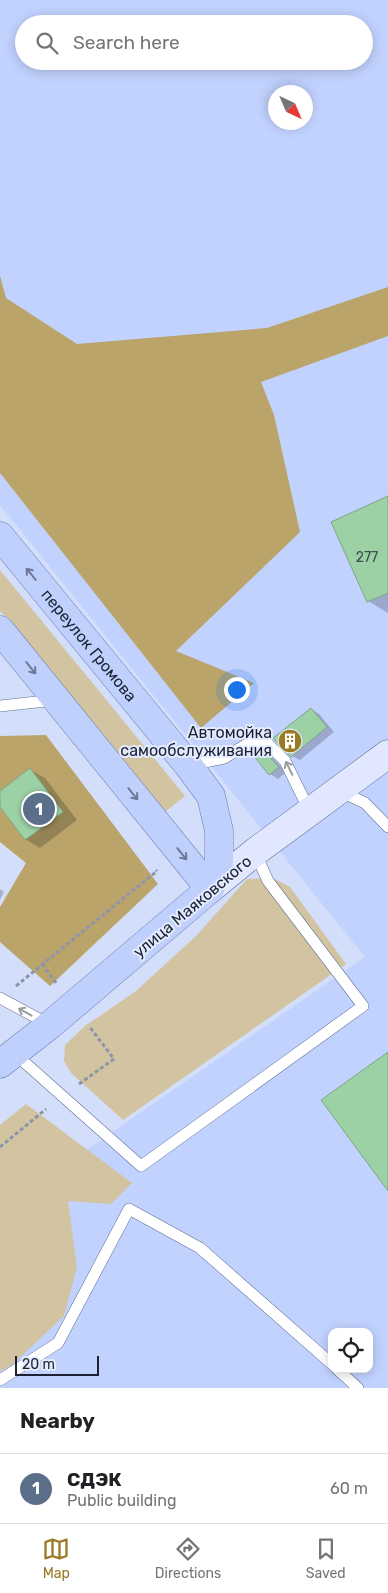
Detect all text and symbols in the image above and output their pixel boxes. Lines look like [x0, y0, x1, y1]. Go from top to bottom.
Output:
search box [15, 15, 373, 70]
icon: search [33, 29, 61, 57]
text: Search here [73, 31, 180, 54]
north arrow [268, 85, 313, 130]
house number: 277 [356, 549, 378, 566]
one-way arrow [26, 568, 37, 581]
street label: переулок Громова [37, 585, 141, 705]
one-way arrow [25, 661, 36, 674]
your location [224, 677, 250, 703]
place label: Автомойка самообслуживания [120, 723, 272, 760]
building icon: Автомойка самообслуживания [277, 728, 303, 754]
one-way arrow [284, 761, 294, 776]
one-way arrow [128, 787, 139, 800]
pin: 1 [23, 790, 55, 828]
one-way arrow [177, 847, 188, 860]
street label: улица Маяковского [129, 851, 255, 961]
one-way arrow [18, 1006, 32, 1016]
map controls [328, 1328, 373, 1373]
button: locate [328, 1328, 373, 1373]
scale bar [15, 1353, 99, 1376]
text: 20 m [22, 1356, 55, 1373]
text: Nearby [20, 1408, 95, 1433]
text: СДЭК [67, 1468, 122, 1491]
text: 1 [32, 1479, 40, 1498]
text: 60 m [330, 1479, 368, 1498]
text: Public building [67, 1491, 177, 1510]
tab: Map [42, 1535, 70, 1582]
tab: Directions [155, 1535, 221, 1582]
tab: Saved [306, 1535, 346, 1582]

